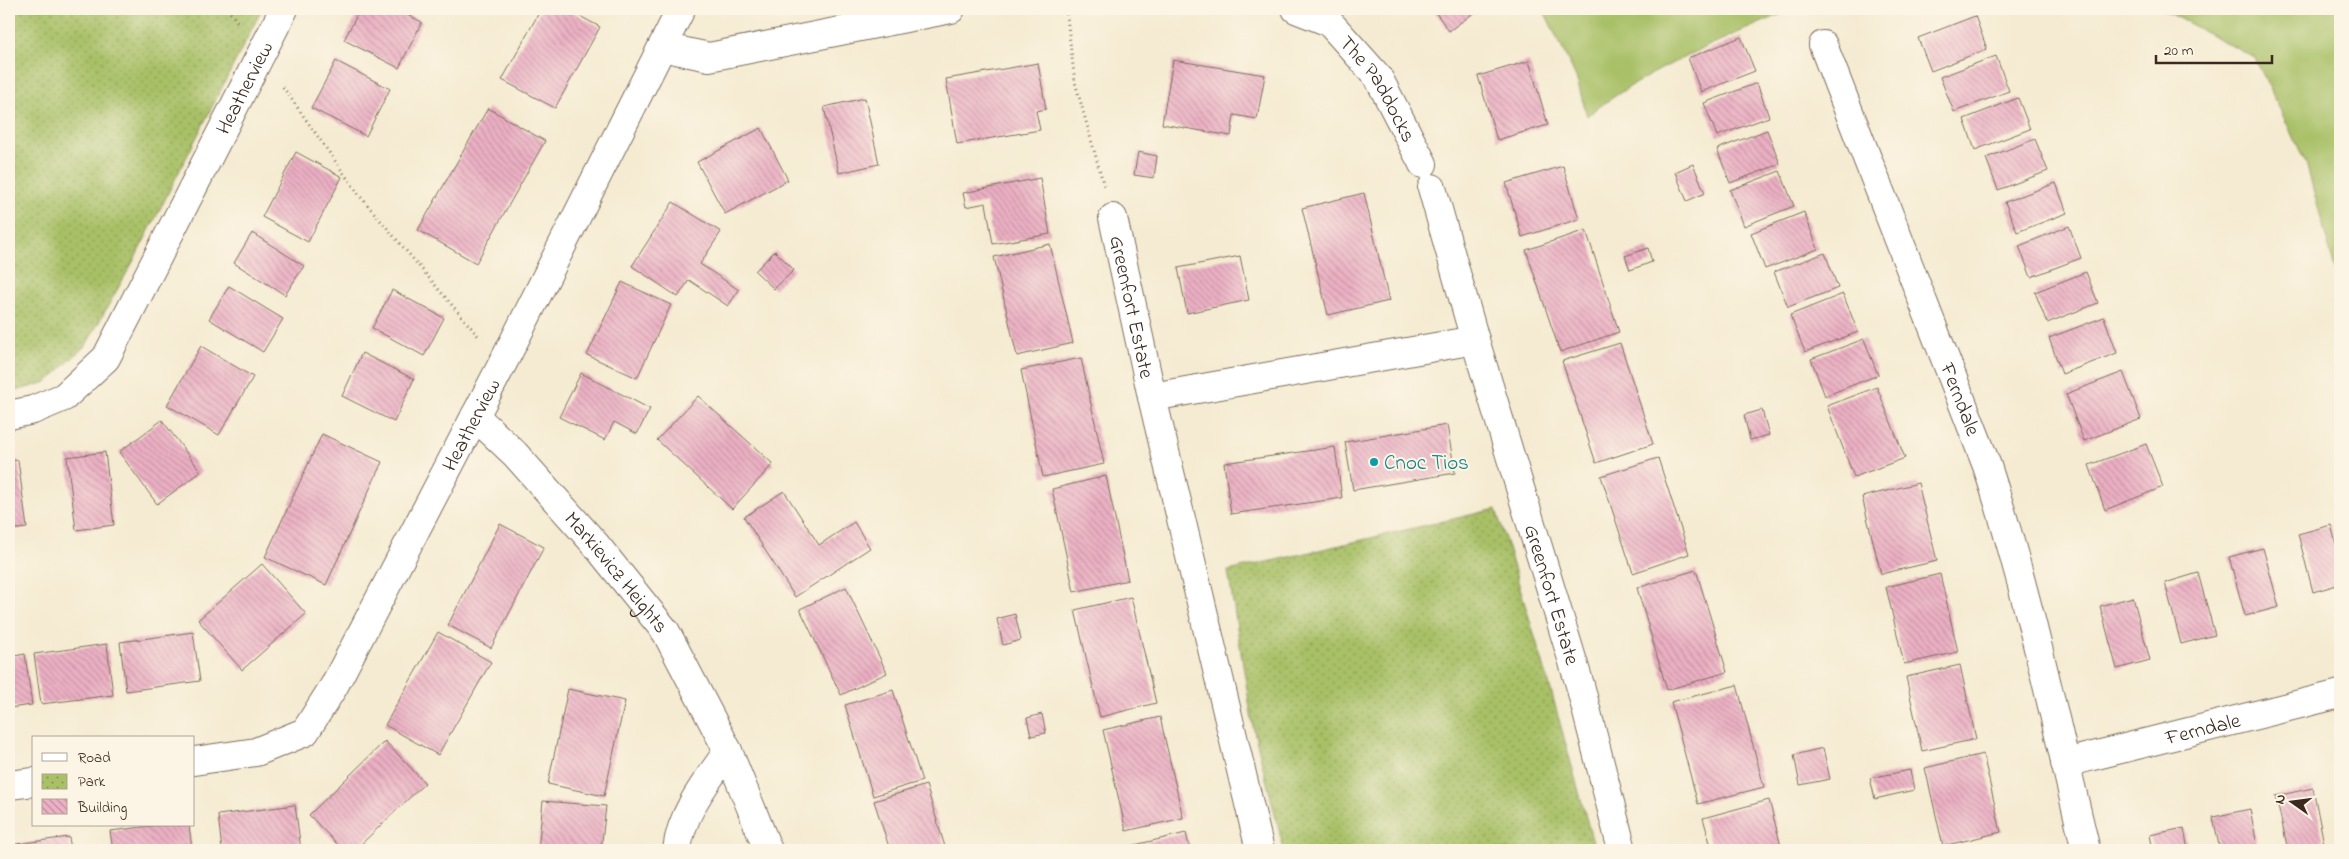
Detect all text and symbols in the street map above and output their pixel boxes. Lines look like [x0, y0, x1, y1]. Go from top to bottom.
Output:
street label: The Paddocks [1331, 30, 1422, 148]
scale bar [2156, 32, 2273, 64]
street label: Heatherview [209, 37, 282, 140]
text: 20 m [2164, 40, 2194, 62]
street label: Greenfort Estate [1100, 233, 1161, 382]
street label: Ferndale [1931, 358, 1987, 441]
street label: Heatherview [436, 374, 509, 477]
place label: Cnoc Tios [1384, 449, 1469, 479]
marker: Cnoc Tios [1368, 456, 1380, 468]
street label: Markievicz Heights [556, 506, 674, 641]
street label: Greenfort Estate [1515, 521, 1586, 670]
street label: Ferndale [2162, 706, 2244, 754]
legend [32, 736, 195, 826]
text: Road [78, 747, 111, 769]
text: Park [78, 771, 106, 793]
north arrow [2266, 776, 2316, 826]
text: N [2270, 792, 2292, 806]
text: Building [77, 797, 127, 820]

